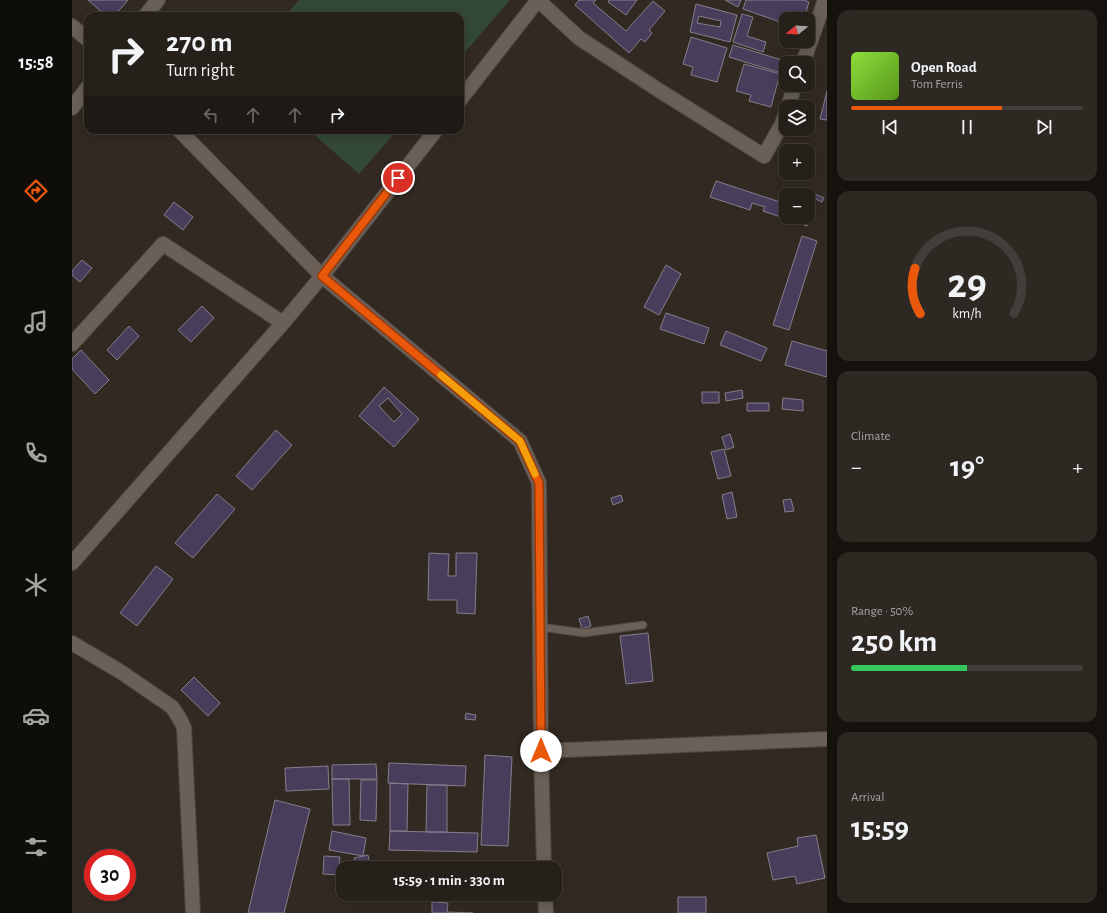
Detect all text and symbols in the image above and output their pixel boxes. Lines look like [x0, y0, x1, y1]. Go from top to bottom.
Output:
north arrow [779, 12, 815, 48]
map controls [779, 12, 815, 224]
icon: right [100, 28, 152, 80]
text: 270 m [166, 29, 233, 57]
text: 15:58 [18, 54, 54, 72]
button: search [779, 56, 815, 92]
text: Open Road [911, 60, 977, 75]
text: Turn right [166, 62, 235, 80]
text: Tom Ferris [911, 78, 963, 91]
button: layers [779, 100, 815, 136]
icon: left [200, 104, 222, 126]
icon: ahead [242, 104, 264, 126]
icon: ahead [284, 104, 306, 126]
icon: right [326, 104, 348, 126]
icon: previous [879, 116, 901, 138]
icon: pause [956, 116, 978, 138]
icon: next [1033, 116, 1055, 138]
button: + [779, 144, 815, 180]
pin [381, 161, 415, 195]
icon: arrive [387, 167, 409, 189]
icon: directions [22, 177, 50, 205]
button: − [779, 188, 815, 224]
text: 29 [947, 264, 987, 305]
text: km/h [952, 306, 982, 320]
icon: music [22, 308, 50, 336]
text: Climate [851, 430, 890, 443]
icon: phone [22, 439, 50, 467]
text: 19° [950, 452, 984, 482]
text: − [851, 456, 862, 478]
text: + [1072, 456, 1083, 478]
icon: climate [22, 571, 50, 599]
text: Range · 50% [851, 605, 913, 618]
text: 250 km [851, 627, 937, 657]
icon: car [22, 702, 50, 730]
position arrow [520, 730, 562, 772]
text: Arrival [851, 791, 884, 804]
text: 15:59 [851, 813, 909, 843]
icon: filters [22, 833, 50, 861]
speed limit sign: 30 [84, 849, 136, 901]
text: 15:59 · 1 min · 330 m [393, 873, 505, 888]

